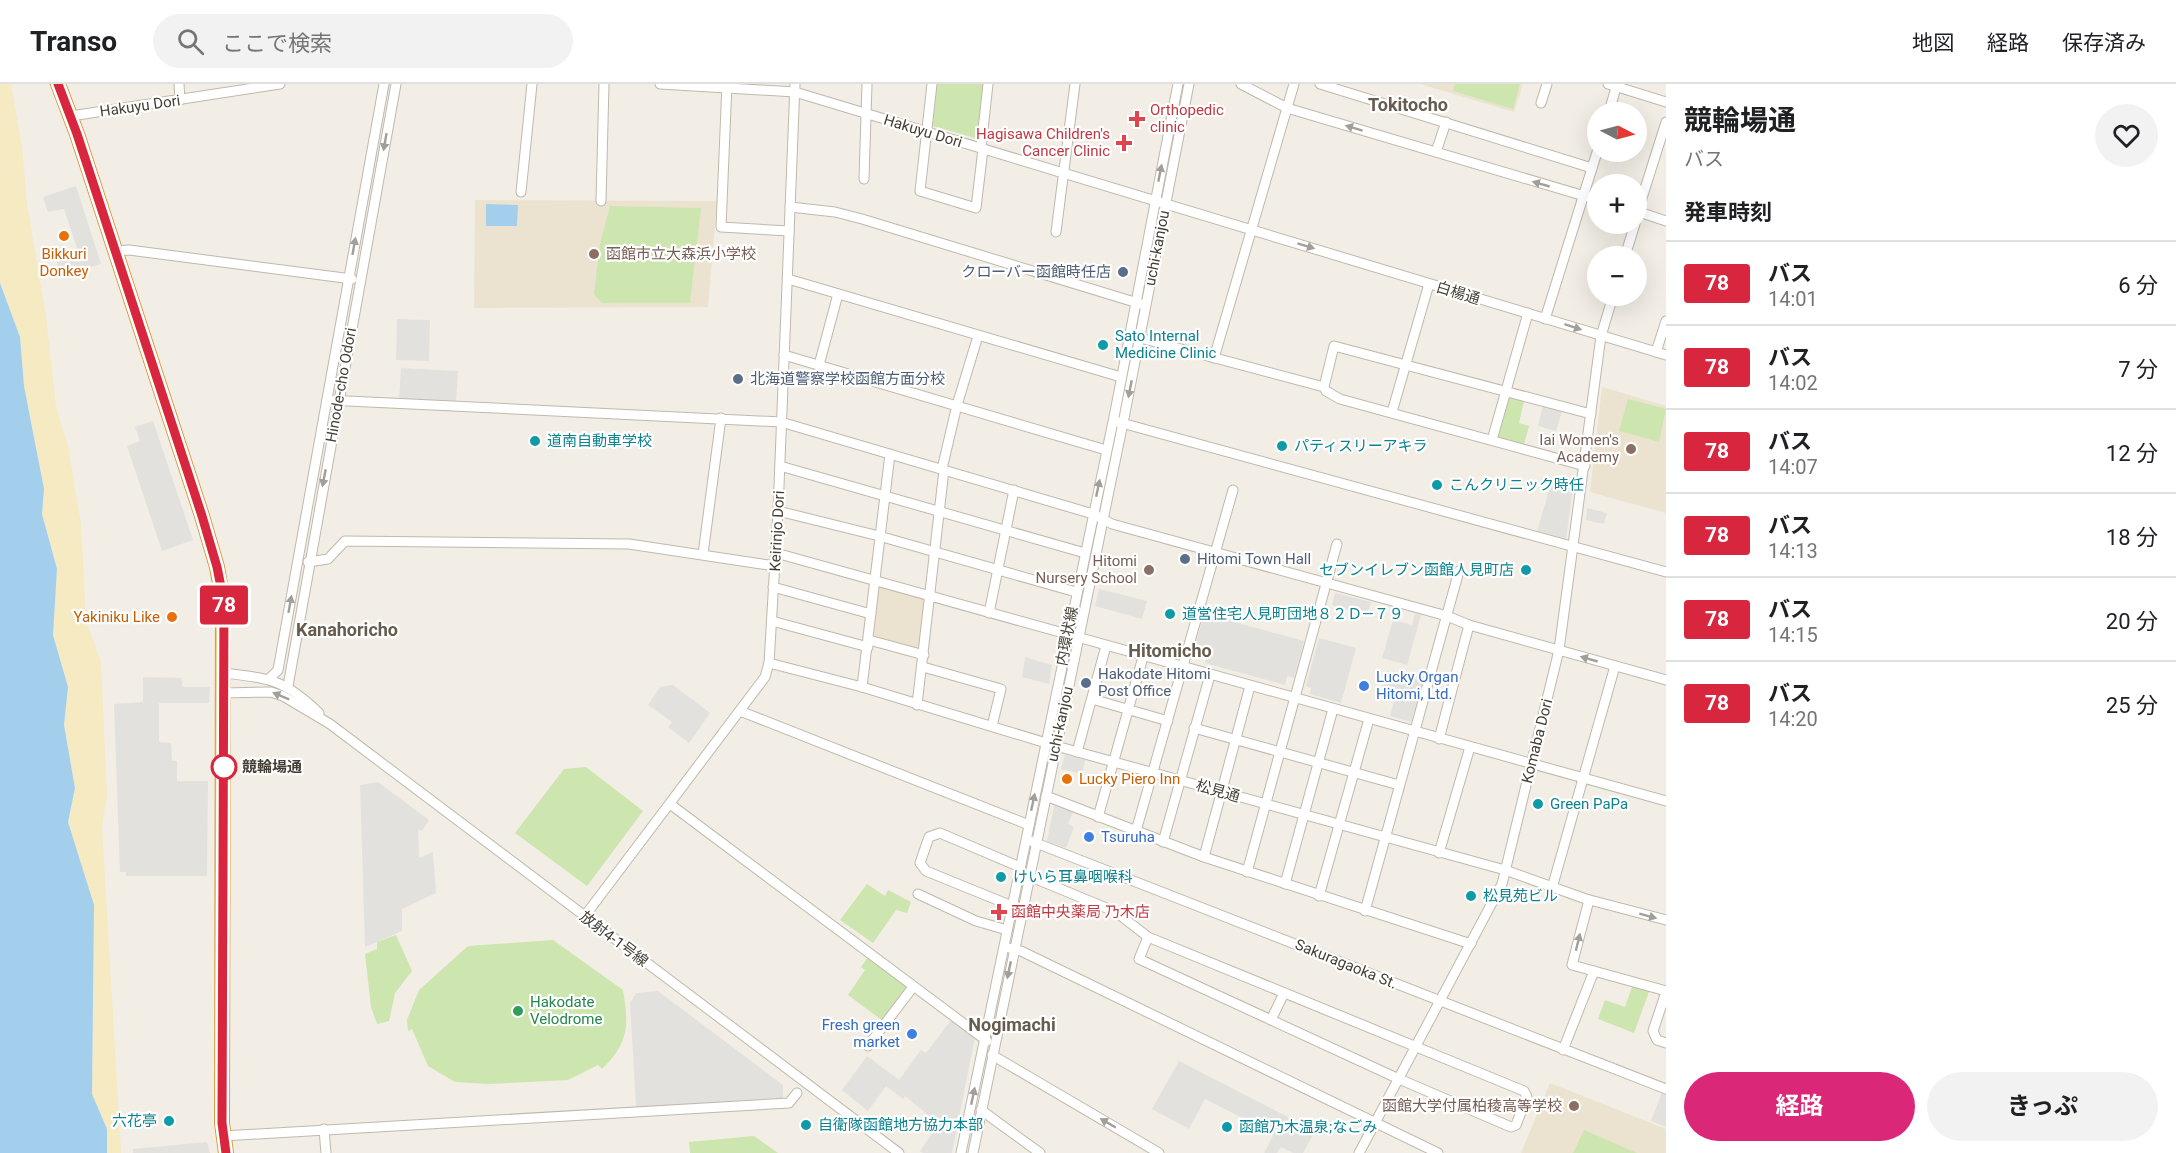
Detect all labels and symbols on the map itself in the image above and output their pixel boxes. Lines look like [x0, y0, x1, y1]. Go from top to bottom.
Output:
street label: Hakuyu Dori [99, 91, 181, 121]
district label: Tokitocho [1368, 94, 1448, 115]
place label: Orthopedic clinic [1150, 101, 1224, 136]
north arrow [1587, 102, 1647, 162]
marker: Orthopedic clinic [1128, 110, 1146, 128]
street label: Hakuyu Dori [882, 111, 964, 151]
one-way arrow [1345, 123, 1363, 132]
place label: Hagisawa Children's Cancer Clinic [976, 125, 1110, 160]
one-way arrow [380, 132, 389, 151]
marker: Hagisawa Children's Cancer Clinic [1115, 134, 1133, 152]
one-way arrow [1156, 163, 1165, 182]
one-way arrow [1532, 179, 1550, 188]
street label: uchi-kanjou [1141, 209, 1173, 287]
marker: Bikkuri Donkey [57, 229, 71, 243]
one-way arrow [350, 237, 359, 256]
one-way arrow [1297, 242, 1315, 251]
place label: Bikkuri Donkey [39, 245, 89, 280]
place label: 函館市立大森浜小学校 [606, 245, 756, 263]
marker: 函館市立大森浜小学校 [587, 247, 601, 261]
place label: クローバー函館時任店 [961, 263, 1111, 281]
marker: クローバー函館時任店 [1116, 265, 1130, 279]
street label: 白楊通 [1434, 278, 1482, 308]
one-way arrow [1564, 323, 1582, 333]
street label: Hinode-cho Odori [322, 326, 360, 444]
place label: Sato Internal Medicine Clinic [1115, 327, 1217, 362]
marker: Sato Internal Medicine Clinic [1096, 338, 1110, 352]
place label: 北海道警察学校函館方面分校 [750, 370, 945, 388]
marker: 北海道警察学校函館方面分校 [731, 372, 745, 386]
one-way arrow [1125, 379, 1134, 398]
place label: Iai Women's Academy [1539, 431, 1619, 466]
place label: 道南自動車学校 [547, 432, 652, 450]
marker: 道南自動車学校 [528, 434, 542, 448]
place label: パティスリーアキラ [1294, 437, 1428, 455]
marker: パティスリーアキラ [1275, 439, 1289, 453]
marker: Iai Women's Academy [1624, 442, 1638, 456]
one-way arrow [319, 469, 328, 488]
place label: こんクリニック時任 [1449, 476, 1584, 494]
one-way arrow [1094, 478, 1104, 497]
marker: こんクリニック時任 [1430, 478, 1444, 492]
street label: Keirinjo Dori [766, 490, 788, 572]
place label: Hitomi Town Hall [1197, 550, 1311, 568]
place label: Hitomi Nursery School [1035, 552, 1137, 587]
marker: Hitomi Town Hall [1178, 552, 1192, 566]
place label: セブンイレブン函館人見町店 [1319, 561, 1514, 579]
marker: Hitomi Nursery School [1142, 563, 1156, 577]
marker: セブンイレブン函館人見町店 [1519, 563, 1533, 577]
line badge: 78 [197, 586, 251, 624]
one-way arrow [286, 594, 295, 613]
street label: 内環状線 [1052, 605, 1082, 667]
place label: 道営住宅人見町団地８２Ｄ―７９ [1182, 605, 1404, 623]
marker: 道営住宅人見町団地８２Ｄ―７９ [1163, 607, 1177, 621]
place label: Yakiniku Like [73, 608, 160, 626]
marker: Yakiniku Like [165, 610, 179, 624]
district label: Kanahoricho [296, 619, 398, 640]
district label: Hitomicho [1128, 640, 1212, 661]
one-way arrow [1580, 654, 1598, 663]
place label: Hakodate Hitomi Post Office [1098, 665, 1211, 700]
place label: Lucky Organ Hitomi, Ltd. [1376, 668, 1458, 703]
marker: Hakodate Hitomi Post Office [1079, 676, 1093, 690]
marker: Lucky Organ Hitomi, Ltd. [1357, 679, 1371, 693]
street label: uchi-kanjou [1043, 685, 1077, 763]
one-way arrow [271, 691, 289, 701]
street label: Komaba Dori [1518, 697, 1556, 785]
marker: 競輪場通 [211, 754, 237, 780]
place label: 競輪場通 [242, 758, 302, 776]
place label: Lucky Piero Inn [1079, 770, 1180, 788]
marker: Lucky Piero Inn [1060, 772, 1074, 786]
street label: 松見通 [1194, 776, 1242, 806]
one-way arrow [1029, 792, 1038, 811]
place label: Green PaPa [1550, 795, 1628, 813]
marker: Green PaPa [1531, 797, 1545, 811]
place label: Tsuruha [1101, 828, 1155, 846]
marker: Tsuruha [1082, 830, 1096, 844]
place label: けいら耳鼻咽喉科 [1013, 868, 1133, 886]
marker: けいら耳鼻咽喉科 [994, 870, 1008, 884]
place label: 松見苑ビル [1483, 887, 1558, 905]
marker: 松見苑ビル [1464, 889, 1478, 903]
place label: 函館中央薬局 乃木店 [1011, 903, 1150, 921]
marker: 函館中央薬局 乃木店 [992, 905, 1006, 919]
street label: 放射4-1号線 [576, 907, 652, 971]
one-way arrow [1639, 911, 1657, 921]
one-way arrow [1574, 933, 1583, 951]
street label: Sakuragaoka St. [1292, 935, 1400, 993]
one-way arrow [1004, 961, 1014, 980]
place label: Hakodate Velodrome [530, 993, 602, 1028]
marker: Hakodate Velodrome [511, 1004, 525, 1018]
district label: Nogimachi [968, 1014, 1056, 1035]
place label: Fresh green market [822, 1016, 900, 1051]
marker: Fresh green market [905, 1027, 919, 1041]
one-way arrow [969, 1086, 978, 1105]
place label: 函館大学付属柏稜高等学校 [1382, 1097, 1562, 1115]
marker: 函館大学付属柏稜高等学校 [1567, 1099, 1581, 1113]
place label: 六花亭 [112, 1112, 157, 1130]
marker: 六花亭 [162, 1114, 176, 1128]
place label: 自衛隊函館地方協力本部 [818, 1116, 983, 1134]
marker: 自衛隊函館地方協力本部 [799, 1118, 813, 1132]
one-way arrow [1100, 1118, 1116, 1129]
place label: 函館乃木温泉;なごみ [1239, 1118, 1377, 1136]
marker: 函館乃木温泉;なごみ [1220, 1120, 1234, 1134]

